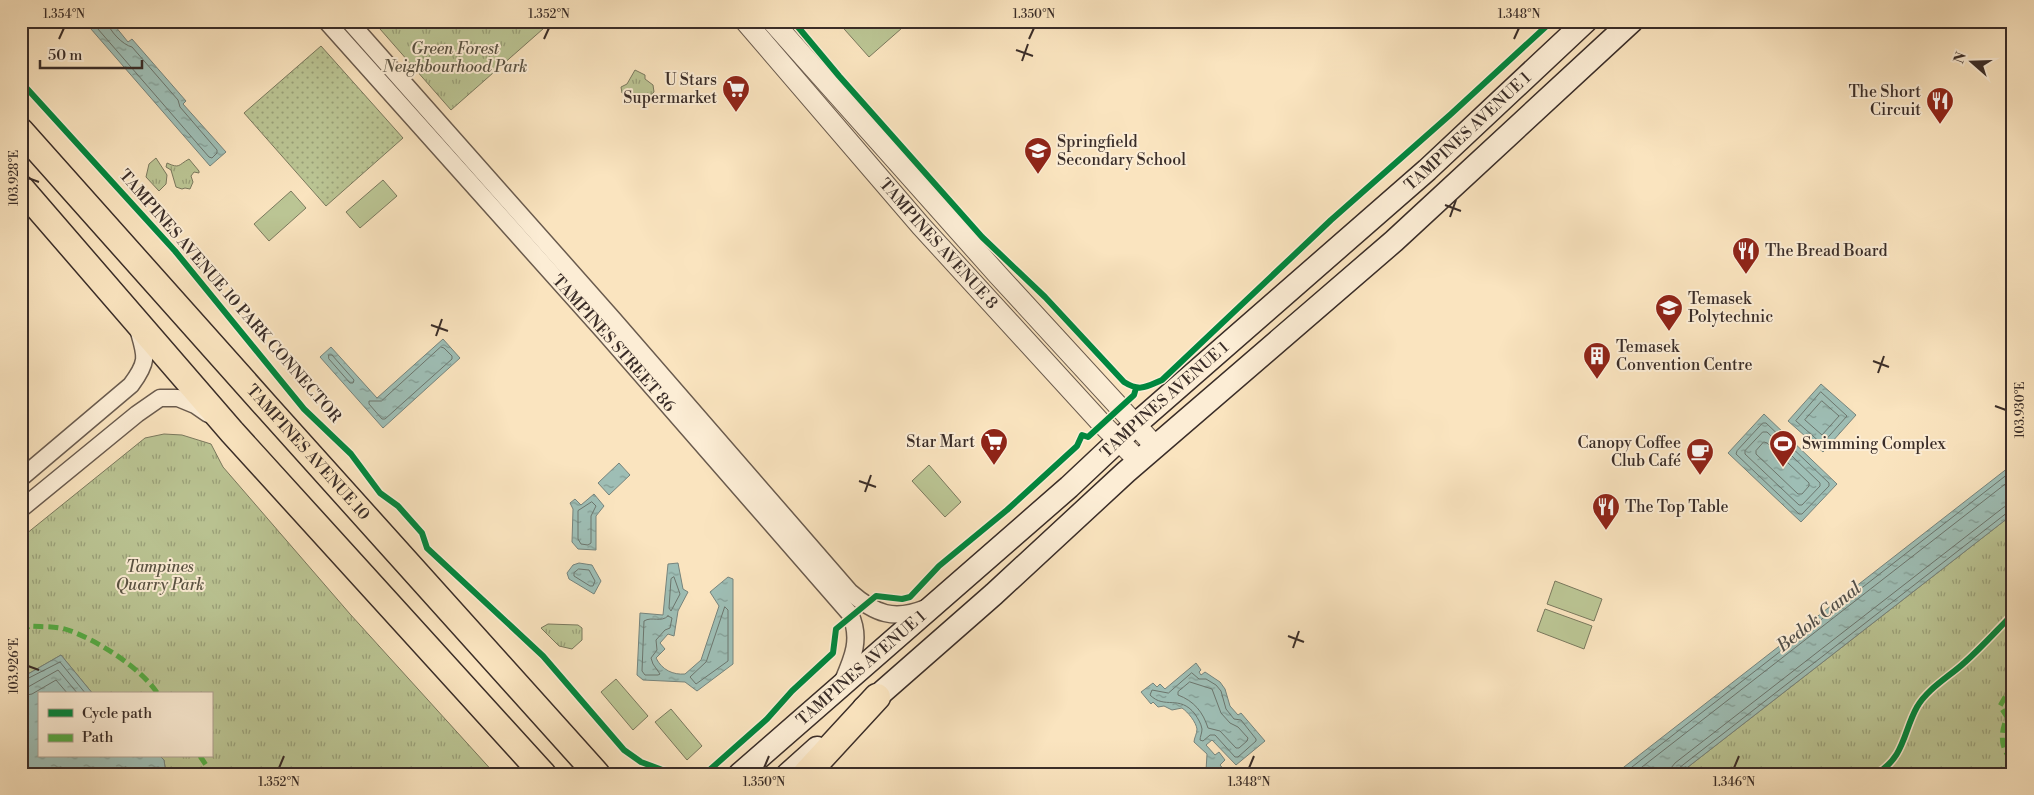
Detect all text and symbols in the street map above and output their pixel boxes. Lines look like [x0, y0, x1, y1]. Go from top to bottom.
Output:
text: 1.354°N [43, 7, 85, 22]
text: 1.352°N [528, 7, 570, 22]
text: 1.350°N [1013, 7, 1055, 22]
text: 1.348°N [1498, 7, 1540, 22]
scale bar [40, 38, 142, 70]
north arrow [1946, 38, 1996, 88]
park label: Green Forest Neighbourhood Park [382, 39, 527, 77]
text: 50 m [48, 46, 82, 65]
text: N [1950, 50, 1971, 66]
street label: TAMPINES AVENUE 1 [1400, 68, 1535, 195]
place label: U Stars Supermarket [623, 70, 717, 108]
supermarket icon: U Stars Supermarket [721, 74, 751, 113]
place label: The Short Circuit [1848, 82, 1921, 120]
restaurant icon: The Short Circuit [1925, 86, 1955, 125]
place label: Springfield Secondary School [1057, 132, 1186, 170]
school or university icon: Springfield Secondary School [1023, 136, 1053, 175]
text: 103.928°E [7, 150, 22, 206]
street label: TAMPINES AVENUE 10 PARK CONNECTOR [115, 165, 346, 427]
street label: TAMPINES AVENUE 8 [875, 174, 1002, 313]
restaurant icon: The Bread Board [1731, 236, 1761, 275]
place label: The Bread Board [1765, 241, 1888, 261]
street label: TAMPINES STREET 86 [548, 271, 679, 416]
place label: Temasek Polytechnic [1688, 289, 1773, 327]
school or university icon: Temasek Polytechnic [1654, 293, 1684, 332]
street label: TAMPINES AVENUE 1 [1096, 337, 1233, 462]
place label: Temasek Convention Centre [1616, 337, 1753, 375]
building icon: Temasek Convention Centre [1582, 341, 1612, 380]
street label: TAMPINES AVENUE 10 [242, 381, 374, 524]
text: 103.930°E [2013, 382, 2028, 438]
supermarket icon: Star Mart [979, 427, 1009, 466]
sports icon: Swimming Complex [1768, 429, 1798, 468]
place label: Star Mart [906, 432, 975, 452]
place label: Canopy Coffee Club Café [1577, 433, 1681, 471]
place label: Swimming Complex [1802, 434, 1947, 454]
cafe icon: Canopy Coffee Club Café [1685, 437, 1715, 476]
restaurant icon: The Top Table [1591, 492, 1621, 531]
place label: The Top Table [1625, 497, 1729, 517]
park label: Tampines Quarry Park [116, 557, 204, 595]
water label: Bedok Canal [1771, 577, 1866, 658]
street label: TAMPINES AVENUE 1 [792, 606, 930, 730]
text: 103.926°E [7, 638, 22, 694]
legend [38, 692, 212, 758]
text: Cycle path [82, 704, 152, 723]
text: Path [82, 728, 114, 747]
text: 1.352°N [258, 775, 300, 790]
text: 1.350°N [743, 775, 785, 790]
text: 1.348°N [1228, 775, 1270, 790]
text: 1.346°N [1713, 775, 1755, 790]

